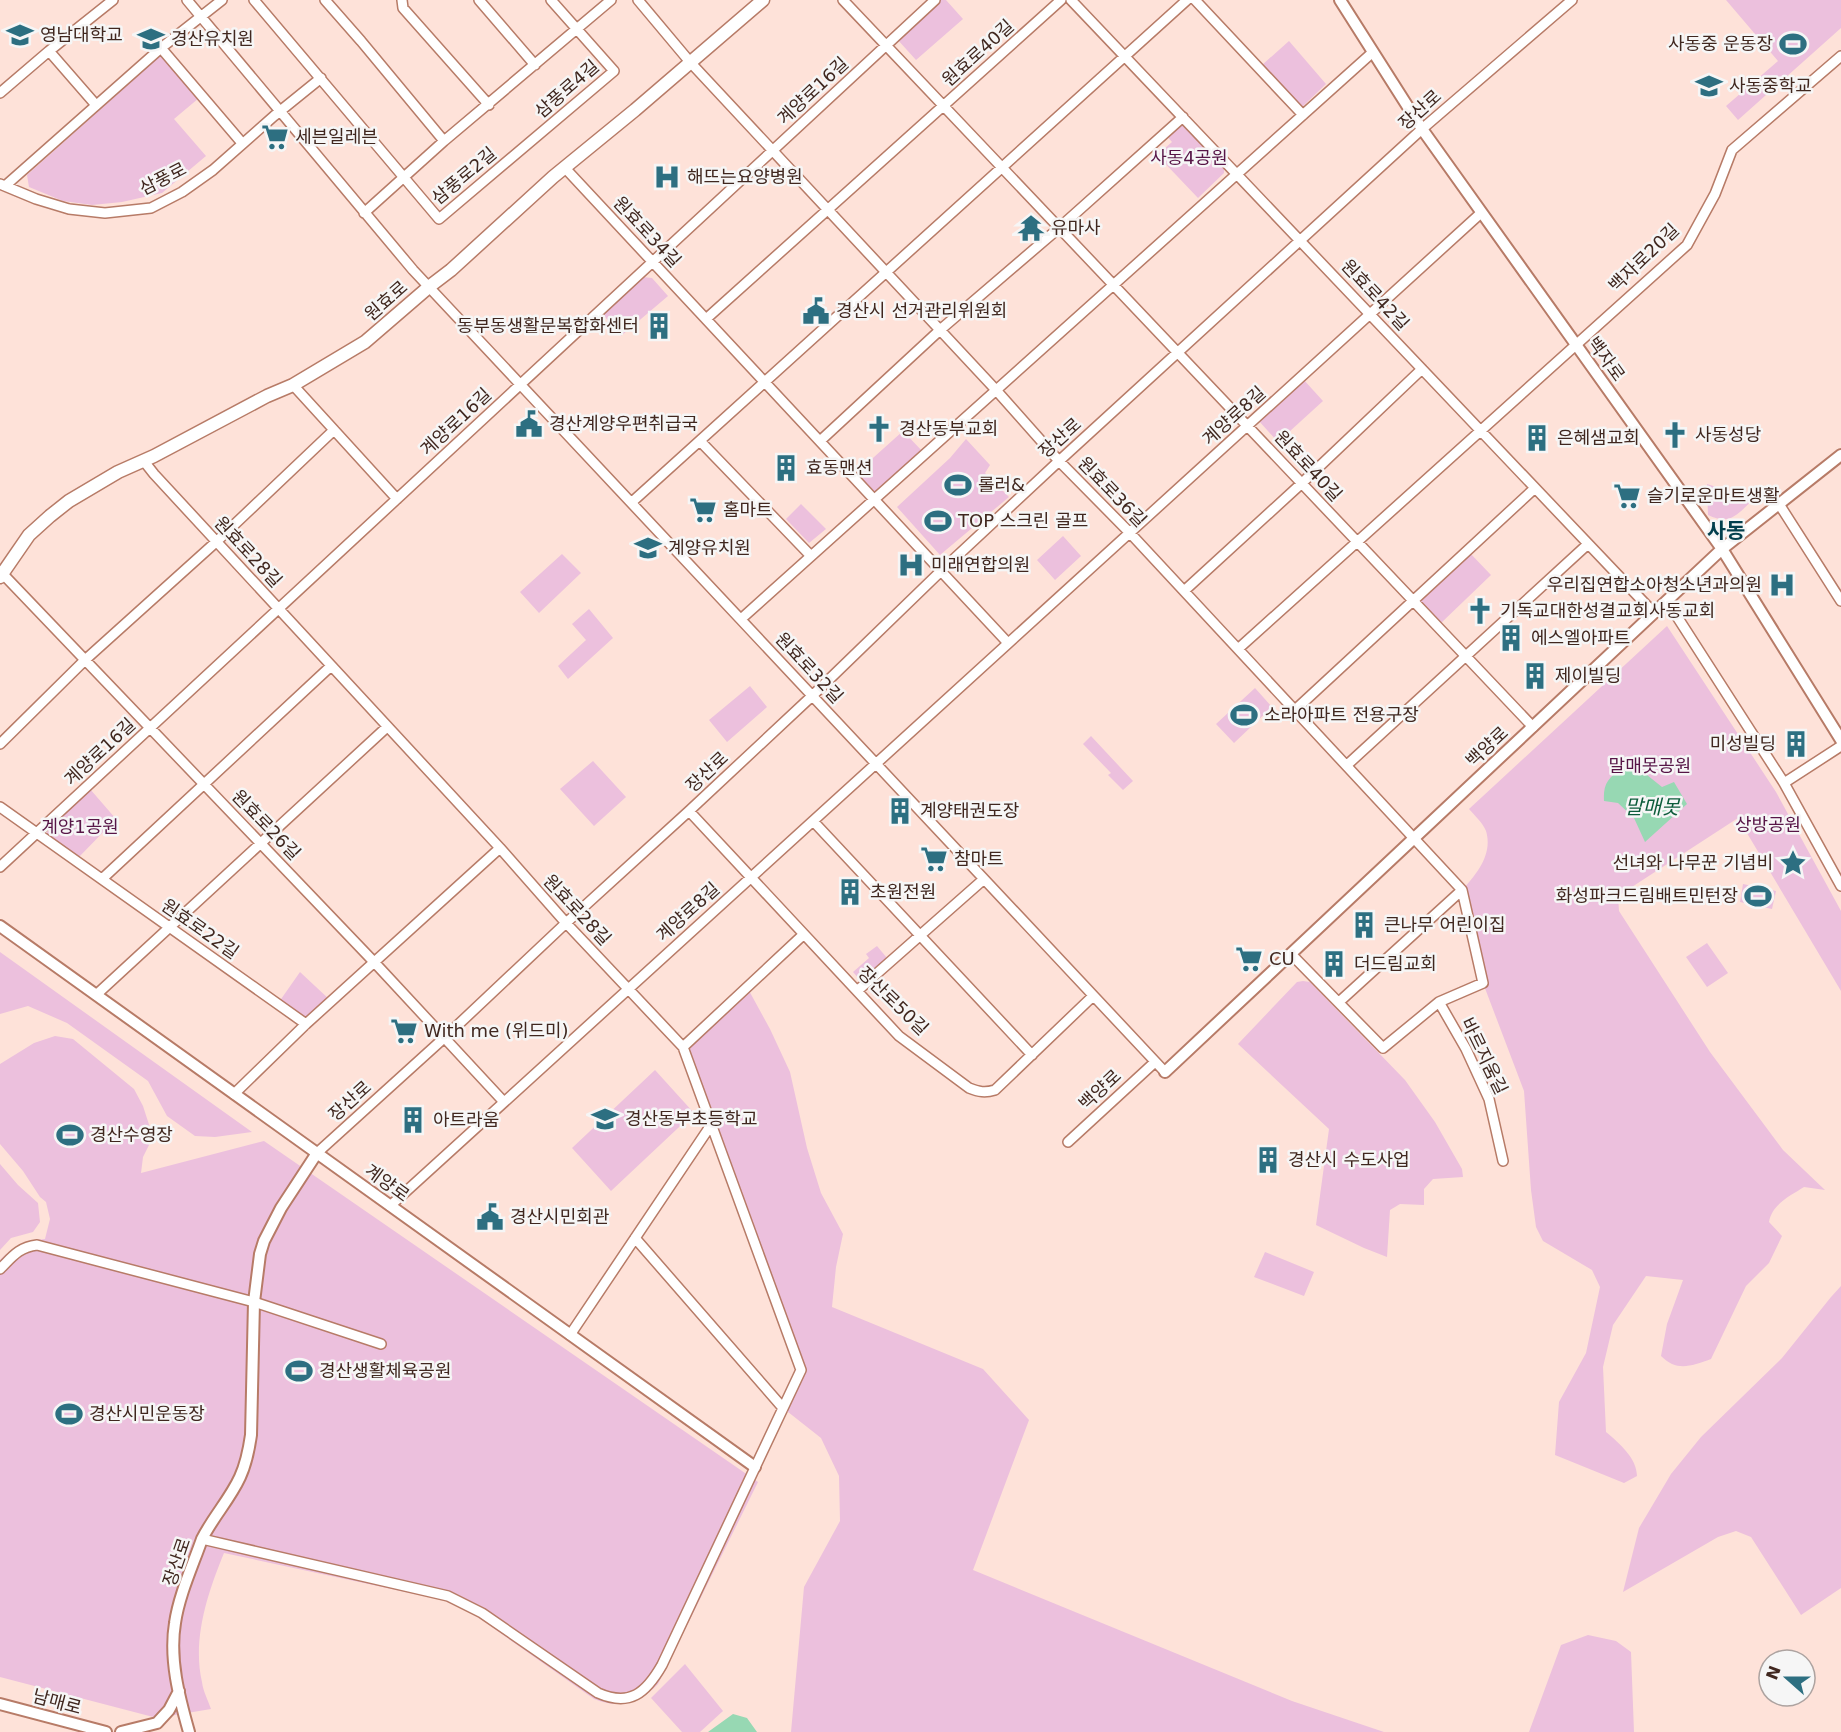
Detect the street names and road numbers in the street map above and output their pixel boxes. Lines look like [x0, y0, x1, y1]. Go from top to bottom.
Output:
street label: 원효로40길 [938, 15, 1018, 90]
street label: 계양로16길 [773, 53, 852, 129]
street label: 삼풍로4길 [530, 55, 603, 122]
street label: 장산로 [1394, 85, 1445, 134]
street label: 삼풍로2길 [427, 143, 500, 209]
street label: 삼풍로 [136, 158, 190, 199]
street label: 원효로34길 [609, 192, 685, 271]
street label: 백자로20길 [1604, 219, 1683, 296]
street label: 원효로42길 [1337, 255, 1413, 334]
street label: 원효로 [360, 276, 411, 325]
street label: 백자로 [1583, 332, 1630, 385]
street label: 계양로8길 [1198, 382, 1270, 449]
street label: 계양로16길 [416, 384, 495, 460]
street label: 장산로 [1034, 413, 1085, 462]
street label: 원효로40길 [1270, 426, 1346, 505]
street label: 원효로36길 [1074, 452, 1151, 531]
street label: 원효로28길 [210, 512, 286, 591]
street label: 원효로32길 [771, 628, 847, 707]
street label: 계양로16길 [60, 714, 139, 790]
street label: 백양로 [1461, 722, 1512, 771]
street label: 장산로 [681, 747, 732, 796]
street label: 원효로26길 [228, 785, 305, 864]
street label: 원효로28길 [539, 870, 615, 949]
street label: 계양로8길 [652, 878, 724, 945]
street label: 원효로22길 [158, 894, 243, 963]
street label: 장산로50길 [854, 962, 933, 1039]
street label: 바르지움길 [1457, 1014, 1512, 1098]
street label: 백양로 [1074, 1065, 1125, 1114]
street label: 장산로 [324, 1076, 375, 1125]
street label: 계양로 [361, 1159, 414, 1206]
street label: 장산로 [159, 1535, 195, 1589]
street label: 남매로 [30, 1685, 84, 1718]

